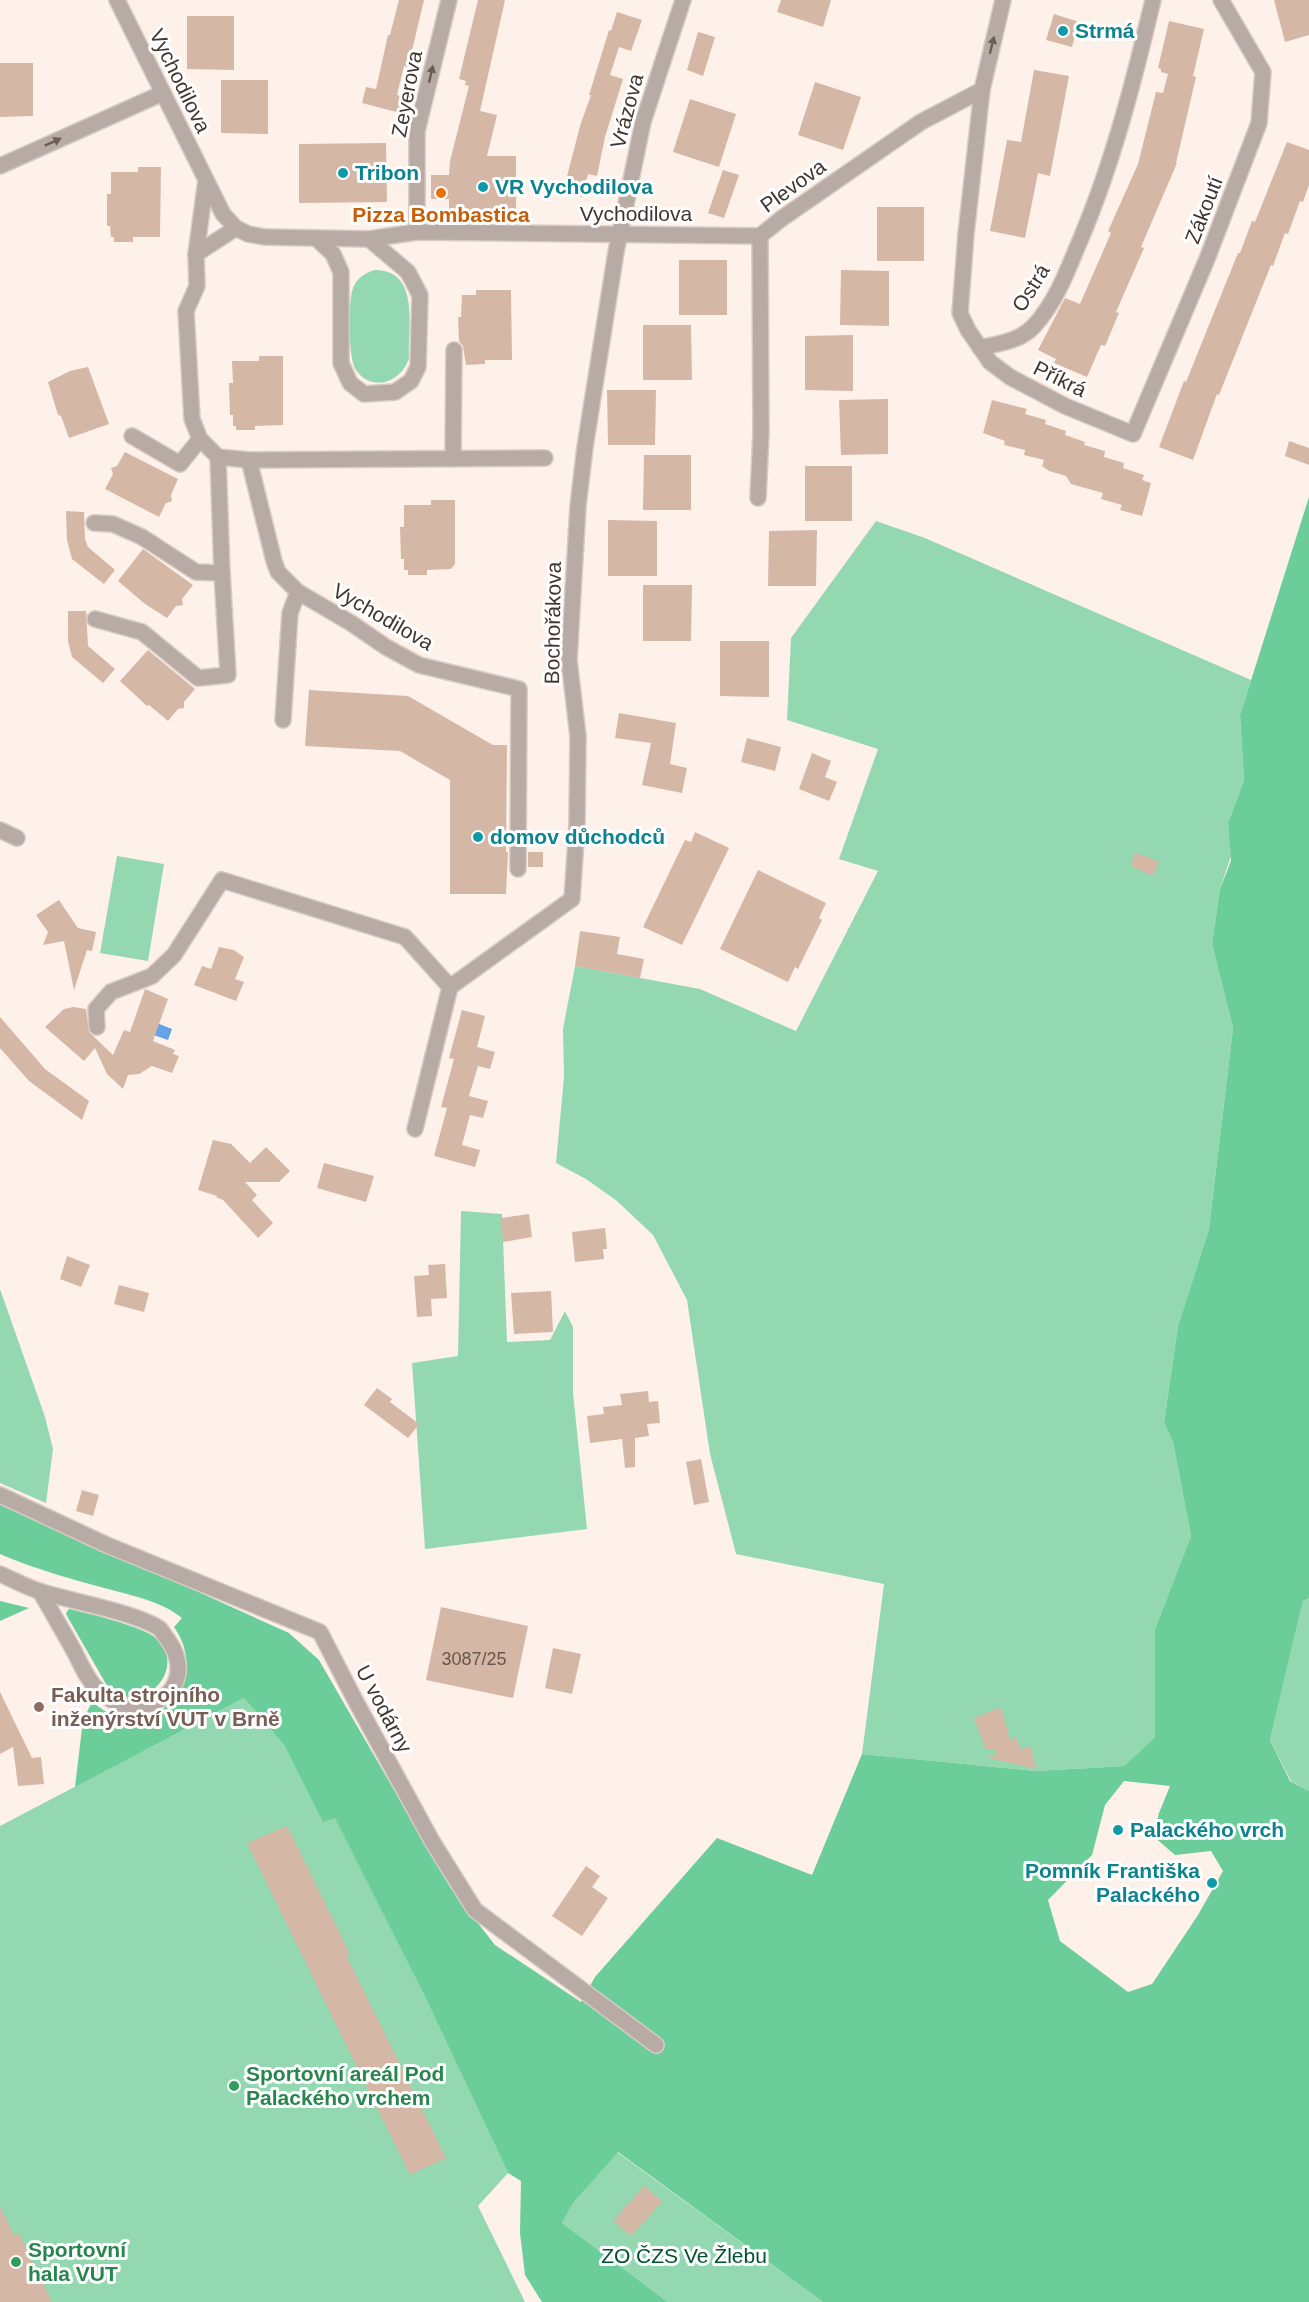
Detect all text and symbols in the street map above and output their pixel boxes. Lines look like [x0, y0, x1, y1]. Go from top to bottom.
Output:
place label: Strmá [1075, 19, 1135, 42]
marker: Strmá [1056, 24, 1070, 38]
street label: Vychodilova [145, 25, 216, 137]
one-way arrow [988, 36, 998, 54]
street label: Zeyerova [387, 48, 426, 139]
one-way arrow [427, 64, 436, 83]
street label: Vrázova [606, 71, 648, 151]
one-way arrow [45, 137, 63, 147]
street label: Plevova [756, 154, 830, 217]
place label: Tribon [355, 161, 419, 184]
marker: Tribon [336, 166, 350, 180]
street label: Zákoutí [1180, 173, 1227, 247]
place label: VR Vychodilova [495, 175, 653, 198]
marker: VR Vychodilova [476, 180, 490, 194]
marker: Pizza Bombastica [434, 186, 448, 200]
street label: Vychodilova [580, 202, 693, 225]
place label: Pizza Bombastica [352, 203, 530, 226]
street label: Ostrá [1007, 260, 1054, 316]
street label: Příkrá [1030, 356, 1091, 401]
street label: Bochořákova [540, 561, 565, 684]
street label: Vychodilova [329, 578, 438, 655]
place label: domov důchodců [490, 825, 665, 848]
marker: domov důchodců [471, 830, 485, 844]
house number: 3087/25 [441, 1649, 507, 1669]
street label: U vodárny [352, 1661, 417, 1757]
place label: Fakulta strojního inženýrství VUT v Brně [51, 1683, 280, 1730]
marker: Fakulta strojního inženýrství VUT v Brně [32, 1700, 46, 1714]
place label: Palackého vrch [1130, 1818, 1284, 1841]
marker: Palackého vrch [1111, 1823, 1125, 1837]
place label: Pomník Františka Palackého [1025, 1859, 1200, 1906]
marker: Pomník Františka Palackého [1205, 1876, 1219, 1890]
place label: Sportovní areál Pod Palackého vrchem [246, 2062, 444, 2109]
marker: Sportovní areál Pod Palackého vrchem [227, 2079, 241, 2093]
place label: Sportovní hala VUT [28, 2238, 127, 2285]
park label: ZO ČZS Ve Žlebu [601, 2244, 767, 2267]
marker: Sportovní hala VUT [9, 2255, 23, 2269]

